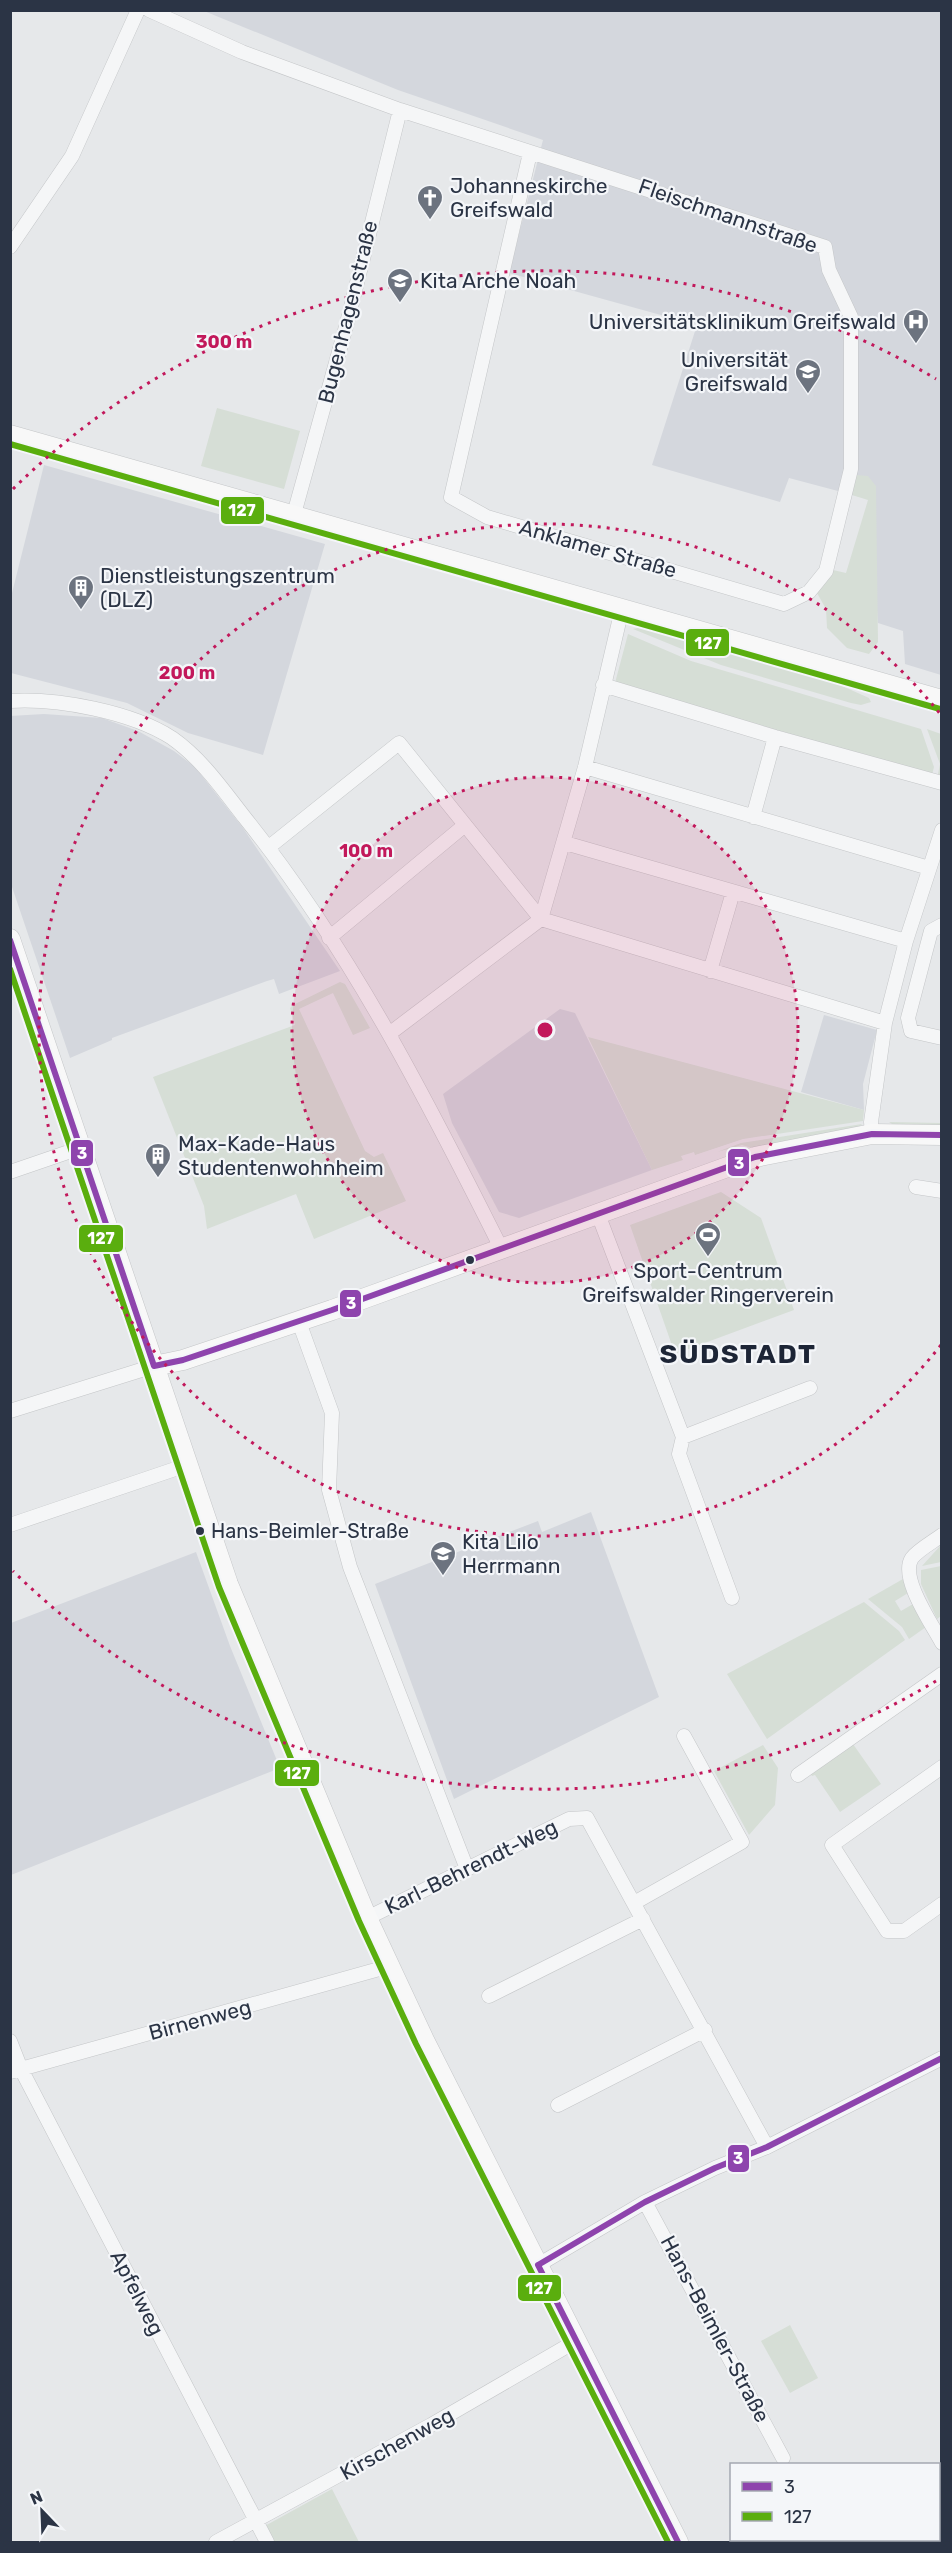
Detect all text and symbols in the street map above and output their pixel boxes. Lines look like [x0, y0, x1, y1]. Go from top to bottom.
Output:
place label: Johanneskirche Greifswald [450, 173, 608, 222]
street label: Fleischmannstraße [635, 173, 821, 258]
church icon: Johanneskirche Greifswald [415, 183, 445, 221]
street label: Bugenhagenstraße [313, 218, 382, 406]
school or university icon: Kita Arche Noah [385, 266, 415, 304]
place label: Kita Arche Noah [420, 268, 576, 293]
hospital icon: Universitätsklinikum Greifswald [901, 307, 931, 345]
place label: Universitätsklinikum Greifswald [589, 309, 896, 334]
text: 300 m [196, 331, 252, 353]
place label: Universität Greifswald [681, 347, 788, 396]
school or university icon: Universität Greifswald [793, 357, 823, 395]
line badge: 127 [220, 496, 265, 525]
text: 127 [228, 501, 256, 520]
street label: Anklamer Straße [517, 514, 680, 583]
place label: Dienstleistungszentrum (DLZ) [100, 563, 335, 612]
building icon: Dienstleistungszentrum (DLZ) [66, 573, 96, 611]
line badge: 127 [685, 628, 730, 657]
text: 127 [694, 634, 722, 653]
text: 200 m [159, 662, 215, 684]
text: 100 m [339, 840, 393, 862]
centre of rings [535, 1020, 555, 1040]
place label: Max-Kade-Haus Studentenwohnheim [178, 1131, 384, 1180]
line badge: 3 [70, 1139, 94, 1167]
building icon: Max-Kade-Haus Studentenwohnheim [143, 1141, 173, 1179]
text: 3 [77, 1144, 87, 1163]
line badge: 3 [727, 1148, 750, 1177]
text: 3 [734, 1154, 744, 1173]
sports icon: Sport-Centrum Greifswalder Ringerverein [693, 1220, 723, 1258]
line badge: 127 [78, 1224, 124, 1253]
text: 127 [87, 1229, 115, 1248]
unlabelled marker [464, 1254, 476, 1266]
place label: Sport-Centrum Greifswalder Ringerverein [582, 1258, 834, 1307]
line badge: 3 [339, 1289, 362, 1318]
text: 3 [346, 1294, 356, 1313]
district label: SÜDSTADT [660, 1338, 816, 1370]
place label: Hans-Beimler-Straße [211, 1519, 409, 1543]
marker: Hans-Beimler-Straße [194, 1525, 206, 1537]
place label: Kita Lilo Herrmann [462, 1529, 560, 1578]
school or university icon: Kita Lilo Herrmann [428, 1539, 458, 1577]
line badge: 127 [274, 1759, 320, 1787]
text: 127 [283, 1764, 311, 1783]
street label: Karl-Behrendt-Weg [380, 1814, 561, 1919]
street label: Birnenweg [146, 1994, 254, 2045]
line badge: 3 [727, 2144, 750, 2173]
text: 3 [733, 2149, 743, 2168]
street label: Hans-Beimler-Straße [656, 2231, 775, 2426]
street label: Apfelweg [105, 2246, 169, 2339]
line badge: 127 [517, 2274, 562, 2302]
text: 127 [525, 2279, 553, 2298]
street label: Kirschenweg [336, 2402, 458, 2485]
legend [730, 2463, 940, 2541]
text: 3 [784, 2476, 795, 2498]
north arrow [12, 2481, 72, 2541]
text: N [27, 2487, 45, 2509]
text: 127 [784, 2506, 812, 2528]

